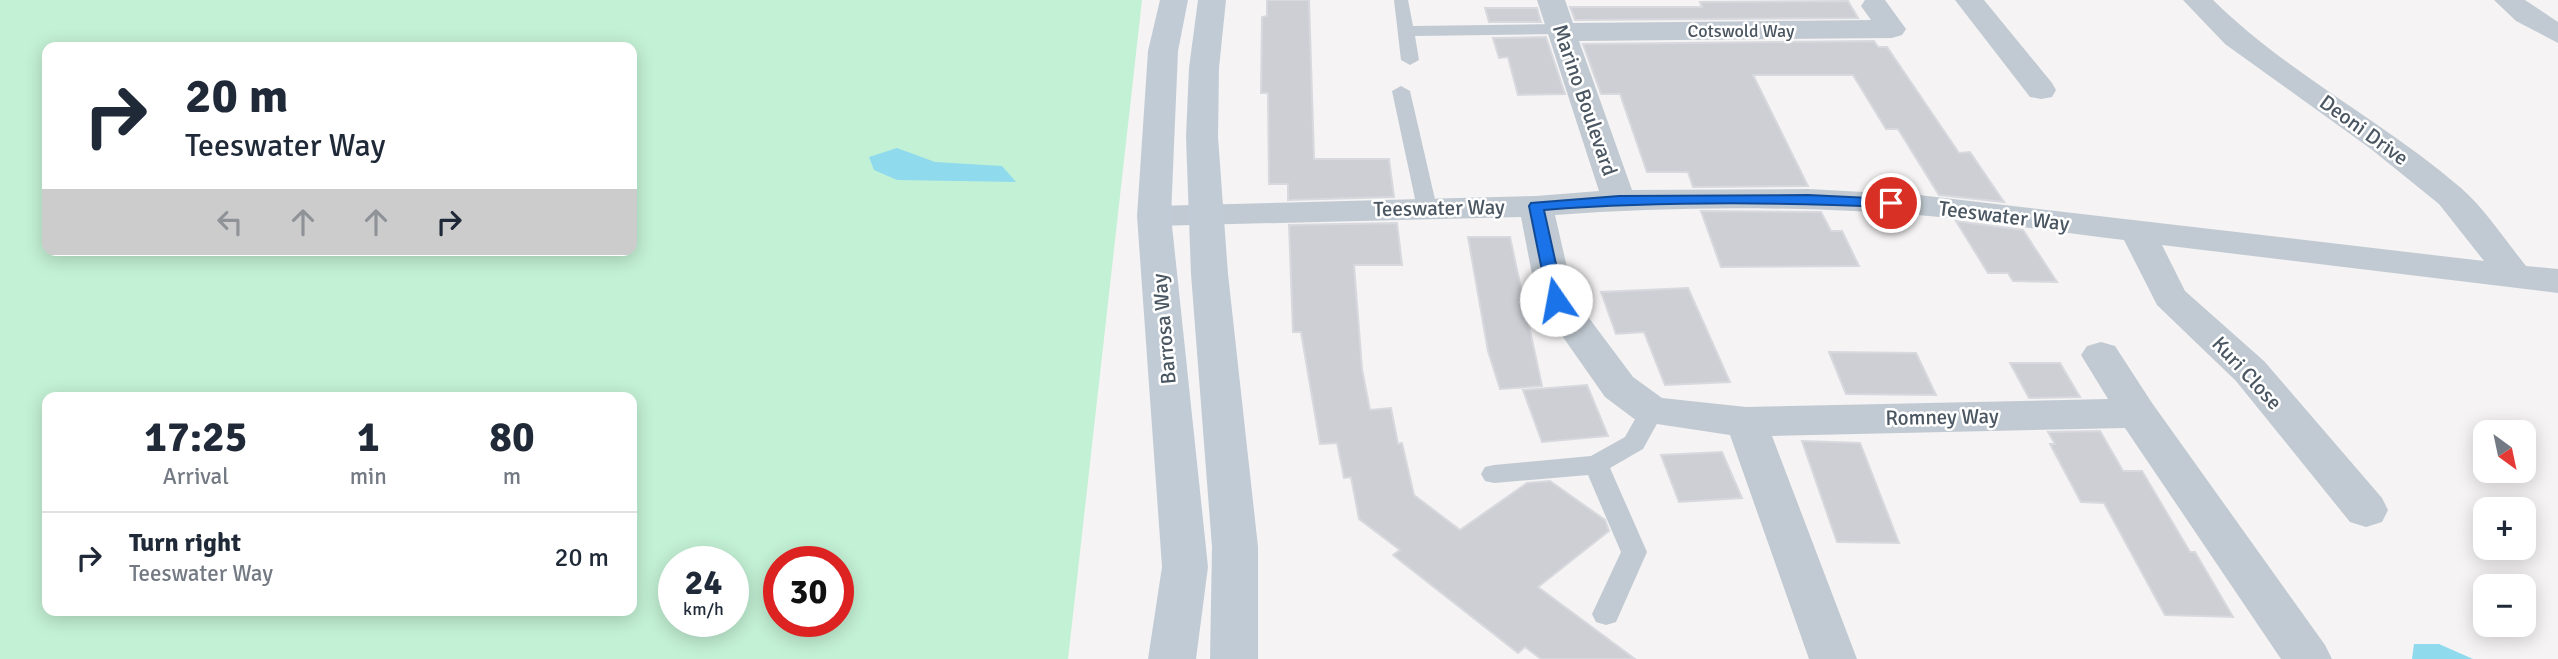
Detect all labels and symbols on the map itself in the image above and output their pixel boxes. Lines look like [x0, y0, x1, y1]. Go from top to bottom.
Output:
street label: Cotswold Way [1688, 20, 1795, 42]
street label: Marino Boulevard [1547, 21, 1623, 179]
street label: Deoni Drive [2314, 89, 2414, 171]
pin [1861, 173, 1921, 233]
street label: Teeswater Way [1373, 194, 1505, 222]
street label: Teeswater Way [1937, 195, 2071, 237]
position arrow [1519, 263, 1593, 337]
street label: Barrosa Way [1146, 272, 1182, 385]
street label: Kuri Close [2206, 331, 2288, 415]
street label: Romney Way [1885, 403, 1999, 431]
north arrow [2473, 420, 2536, 483]
speed limit sign: 30 [763, 546, 854, 637]

